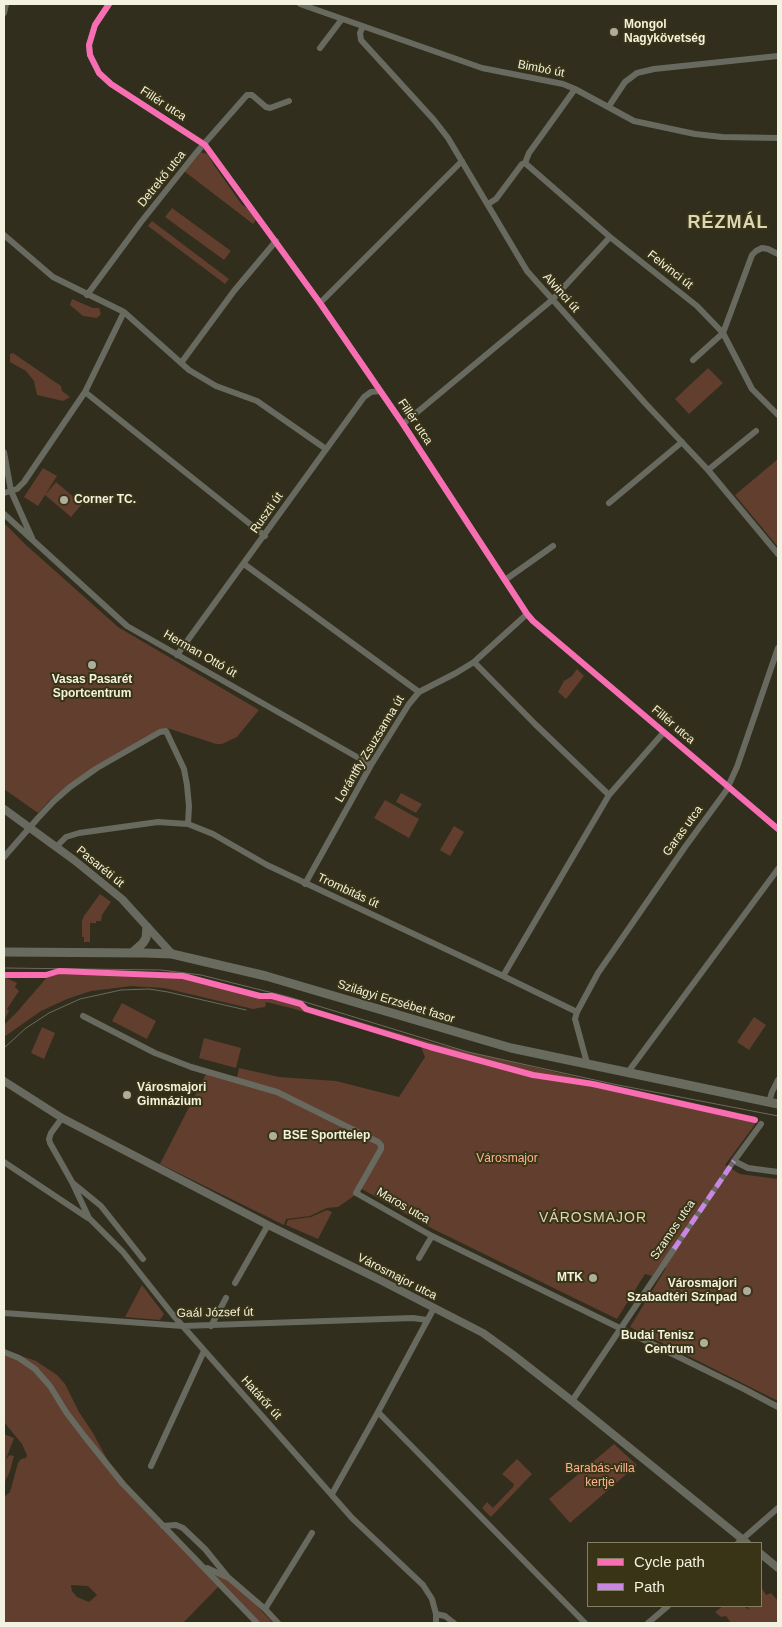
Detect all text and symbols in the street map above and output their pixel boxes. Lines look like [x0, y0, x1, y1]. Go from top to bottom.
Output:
place label: Mongol Nagykövetség [624, 18, 705, 46]
marker: Mongol Nagykövetség [608, 26, 620, 38]
street label: Bimbó út [516, 57, 566, 81]
street label: Fillér utca [137, 84, 189, 124]
street label: Detrekő utca [135, 148, 189, 210]
district label: RÉZMÁL [687, 212, 769, 234]
street label: Felvinci út [644, 248, 696, 292]
street label: Alvinci út [540, 270, 582, 316]
street label: Fillér utca [394, 396, 436, 448]
street label: Ruszti út [248, 490, 286, 536]
place label: Corner TC. [74, 493, 136, 507]
marker: Corner TC. [58, 494, 70, 506]
street label: Herman Ottó út [161, 627, 239, 681]
marker: Vasas Pasarét Sportcentrum [86, 659, 98, 671]
place label: Vasas Pasarét Sportcentrum [52, 673, 132, 701]
street label: Lorántffy Zsuzsanna út [332, 693, 408, 805]
street label: Fillér utca [648, 703, 698, 747]
street label: Garas utca [660, 803, 706, 859]
street label: Pasaréti út [73, 843, 127, 891]
street label: Trombitás út [315, 870, 381, 912]
street label: Szilágyi Erzsébet fasor [336, 977, 456, 1027]
place label: Városmajori Gimnázium [137, 1081, 206, 1109]
marker: Városmajori Gimnázium [121, 1089, 133, 1101]
place label: BSE Sporttelep [283, 1129, 370, 1143]
marker: BSE Sporttelep [267, 1130, 279, 1142]
park label: Városmajor [476, 1152, 538, 1166]
street label: Maros utca [374, 1185, 432, 1227]
street label: Szamos utca [648, 1197, 698, 1263]
district label: VÁROSMAJOR [538, 1210, 648, 1226]
street label: Városmajor utca [355, 1251, 439, 1303]
place label: MTK [557, 1271, 583, 1285]
marker: MTK [587, 1272, 599, 1284]
place label: Városmajori Szabadtéri Színpad [627, 1277, 737, 1305]
marker: Városmajori Szabadtéri Színpad [741, 1285, 753, 1297]
street label: Gaál József út [177, 1305, 253, 1321]
place label: Budai Tenisz Centrum [621, 1329, 694, 1357]
marker: Budai Tenisz Centrum [698, 1337, 710, 1349]
street label: Határőr út [238, 1373, 284, 1423]
park label: Barabás-villa kertje [565, 1462, 635, 1490]
legend [587, 1542, 762, 1607]
text: Cycle path [634, 1553, 705, 1570]
text: Path [634, 1578, 665, 1595]

